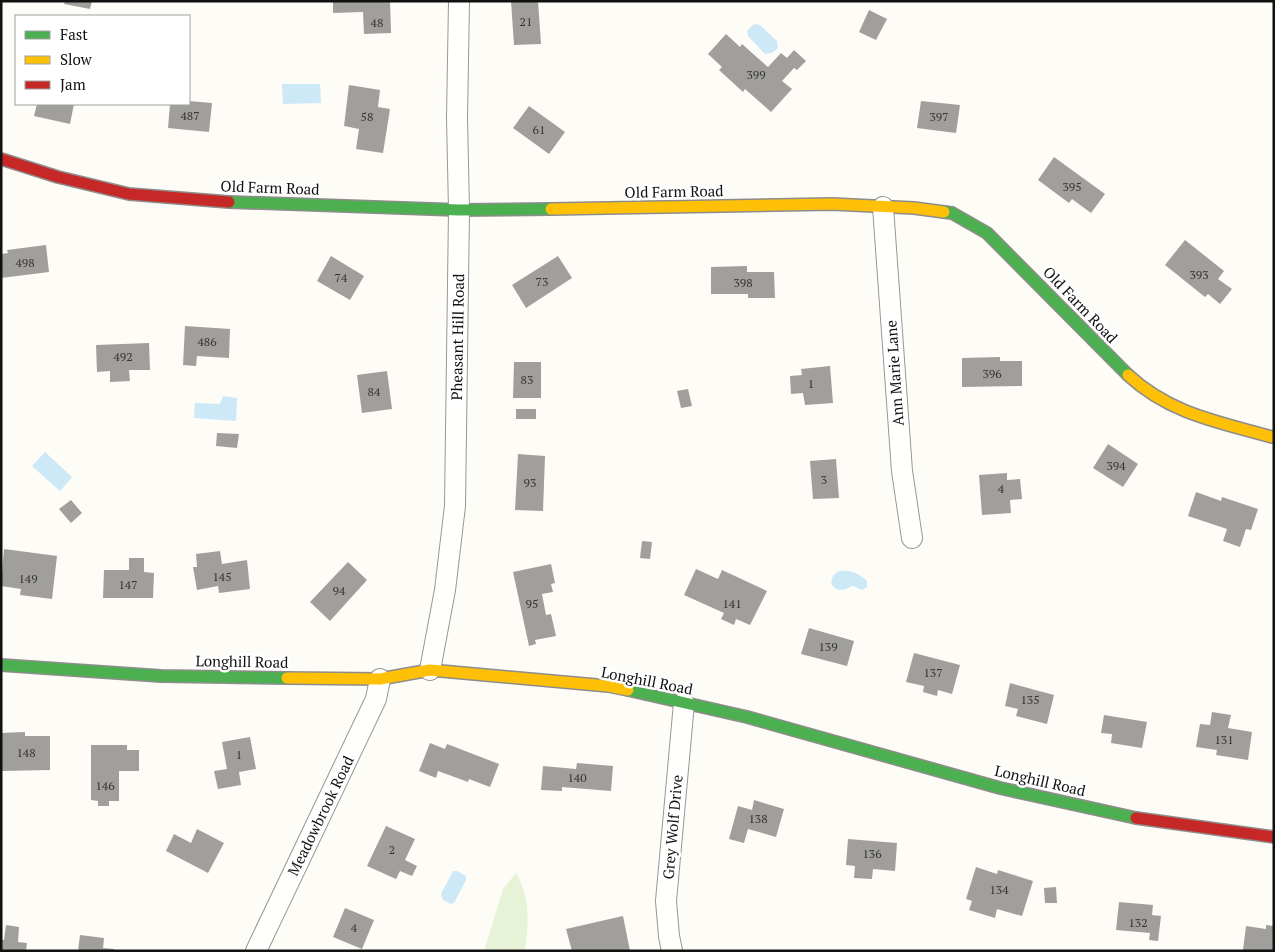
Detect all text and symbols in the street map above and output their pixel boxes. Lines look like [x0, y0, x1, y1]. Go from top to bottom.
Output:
house number: 21 [520, 14, 532, 29]
legend [15, 15, 190, 105]
house number: 48 [371, 15, 383, 30]
text: Fast [60, 24, 88, 44]
text: Slow [60, 49, 93, 69]
house number: 399 [746, 67, 766, 82]
text: Jam [60, 74, 86, 94]
house number: 487 [180, 108, 200, 123]
house number: 58 [361, 109, 373, 124]
house number: 397 [929, 109, 949, 124]
house number: 61 [533, 122, 545, 137]
street label: Old Farm Road [220, 175, 320, 199]
house number: 395 [1062, 179, 1082, 194]
street label: Old Farm Road [624, 180, 724, 202]
house number: 498 [15, 255, 35, 270]
street label: Old Farm Road [1039, 262, 1122, 347]
house number: 393 [1189, 267, 1209, 282]
house number: 74 [335, 270, 348, 285]
street label: Pheasant Hill Road [446, 273, 468, 400]
house number: 73 [536, 274, 548, 289]
house number: 398 [733, 275, 753, 290]
street label: Ann Marie Lane [880, 319, 908, 427]
house number: 486 [197, 334, 217, 349]
house number: 492 [113, 349, 133, 364]
house number: 396 [982, 366, 1002, 381]
house number: 83 [521, 372, 533, 387]
house number: 1 [808, 376, 814, 391]
house number: 84 [368, 384, 381, 399]
house number: 394 [1106, 458, 1126, 473]
house number: 3 [821, 472, 827, 487]
house number: 93 [524, 475, 536, 490]
house number: 4 [998, 481, 1005, 496]
house number: 145 [212, 569, 232, 584]
house number: 149 [18, 571, 38, 586]
house number: 147 [118, 577, 138, 592]
house number: 94 [333, 583, 346, 598]
house number: 95 [526, 596, 538, 611]
house number: 141 [722, 596, 742, 611]
house number: 139 [818, 639, 838, 654]
street label: Longhill Road [195, 650, 289, 672]
street label: Longhill Road [600, 661, 695, 699]
house number: 137 [923, 665, 943, 680]
house number: 135 [1020, 692, 1040, 707]
house number: 131 [1214, 732, 1234, 747]
house number: 148 [16, 745, 36, 760]
house number: 1 [236, 747, 242, 762]
street label: Meadowbrook Road [282, 752, 358, 879]
street label: Longhill Road [993, 760, 1088, 800]
house number: 140 [567, 770, 587, 785]
street label: Grey Wolf Drive [657, 774, 687, 880]
house number: 146 [95, 778, 115, 793]
house number: 138 [748, 811, 768, 826]
house number: 2 [389, 842, 395, 857]
house number: 136 [862, 846, 882, 861]
house number: 134 [989, 882, 1009, 897]
house number: 132 [1128, 915, 1148, 930]
house number: 4 [351, 920, 358, 935]

